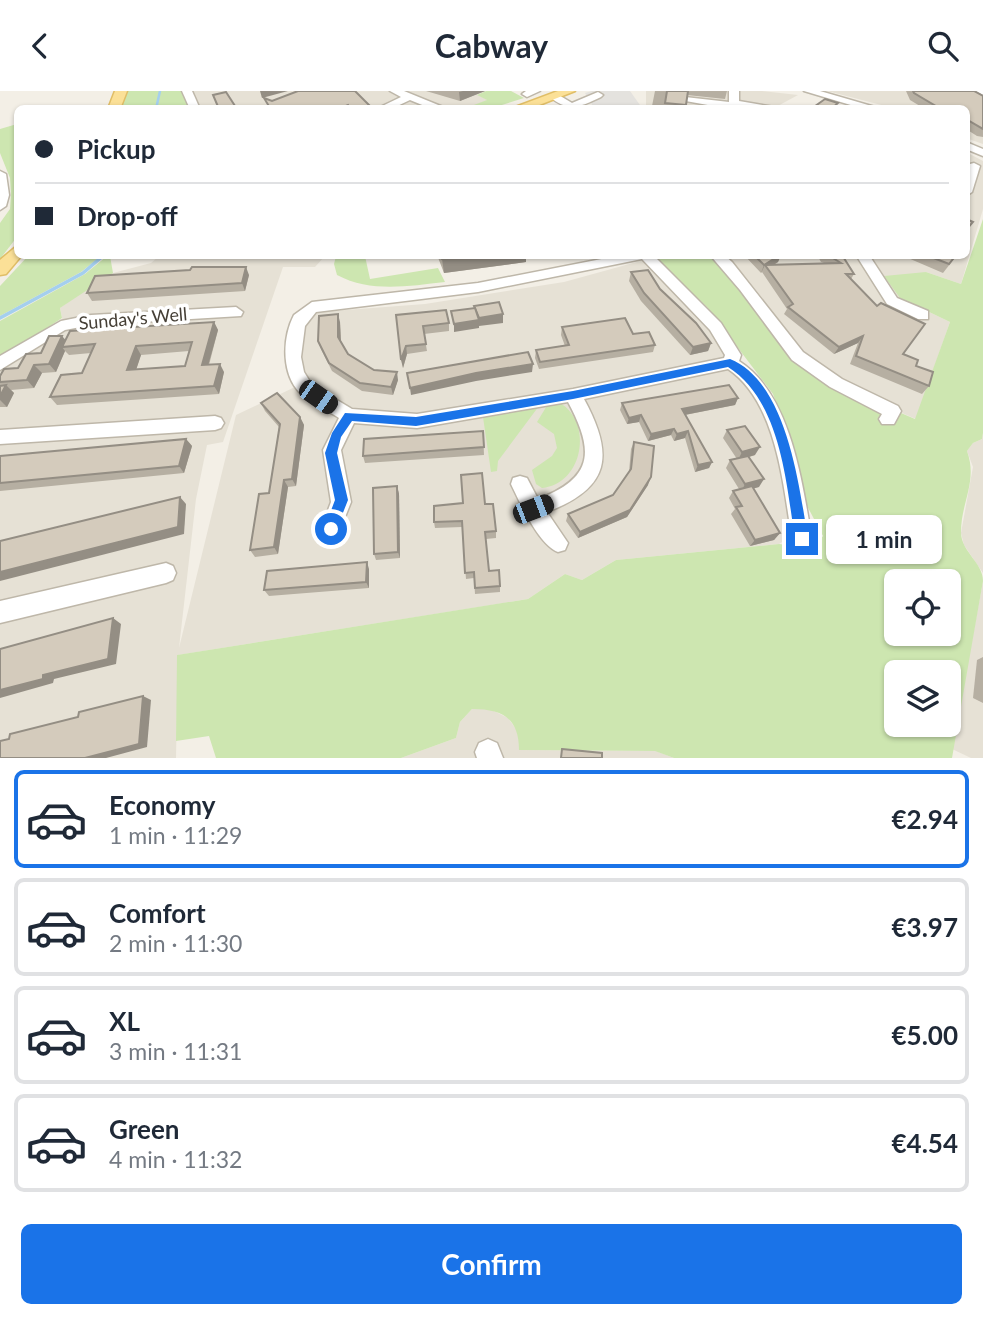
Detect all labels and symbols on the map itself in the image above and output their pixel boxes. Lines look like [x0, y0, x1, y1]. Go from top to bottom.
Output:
street label: Sunday's Well [78, 302, 188, 334]
car [295, 376, 342, 418]
car [510, 492, 557, 526]
route start [315, 513, 347, 545]
callout: 1 min [826, 515, 942, 563]
route end [786, 523, 818, 555]

